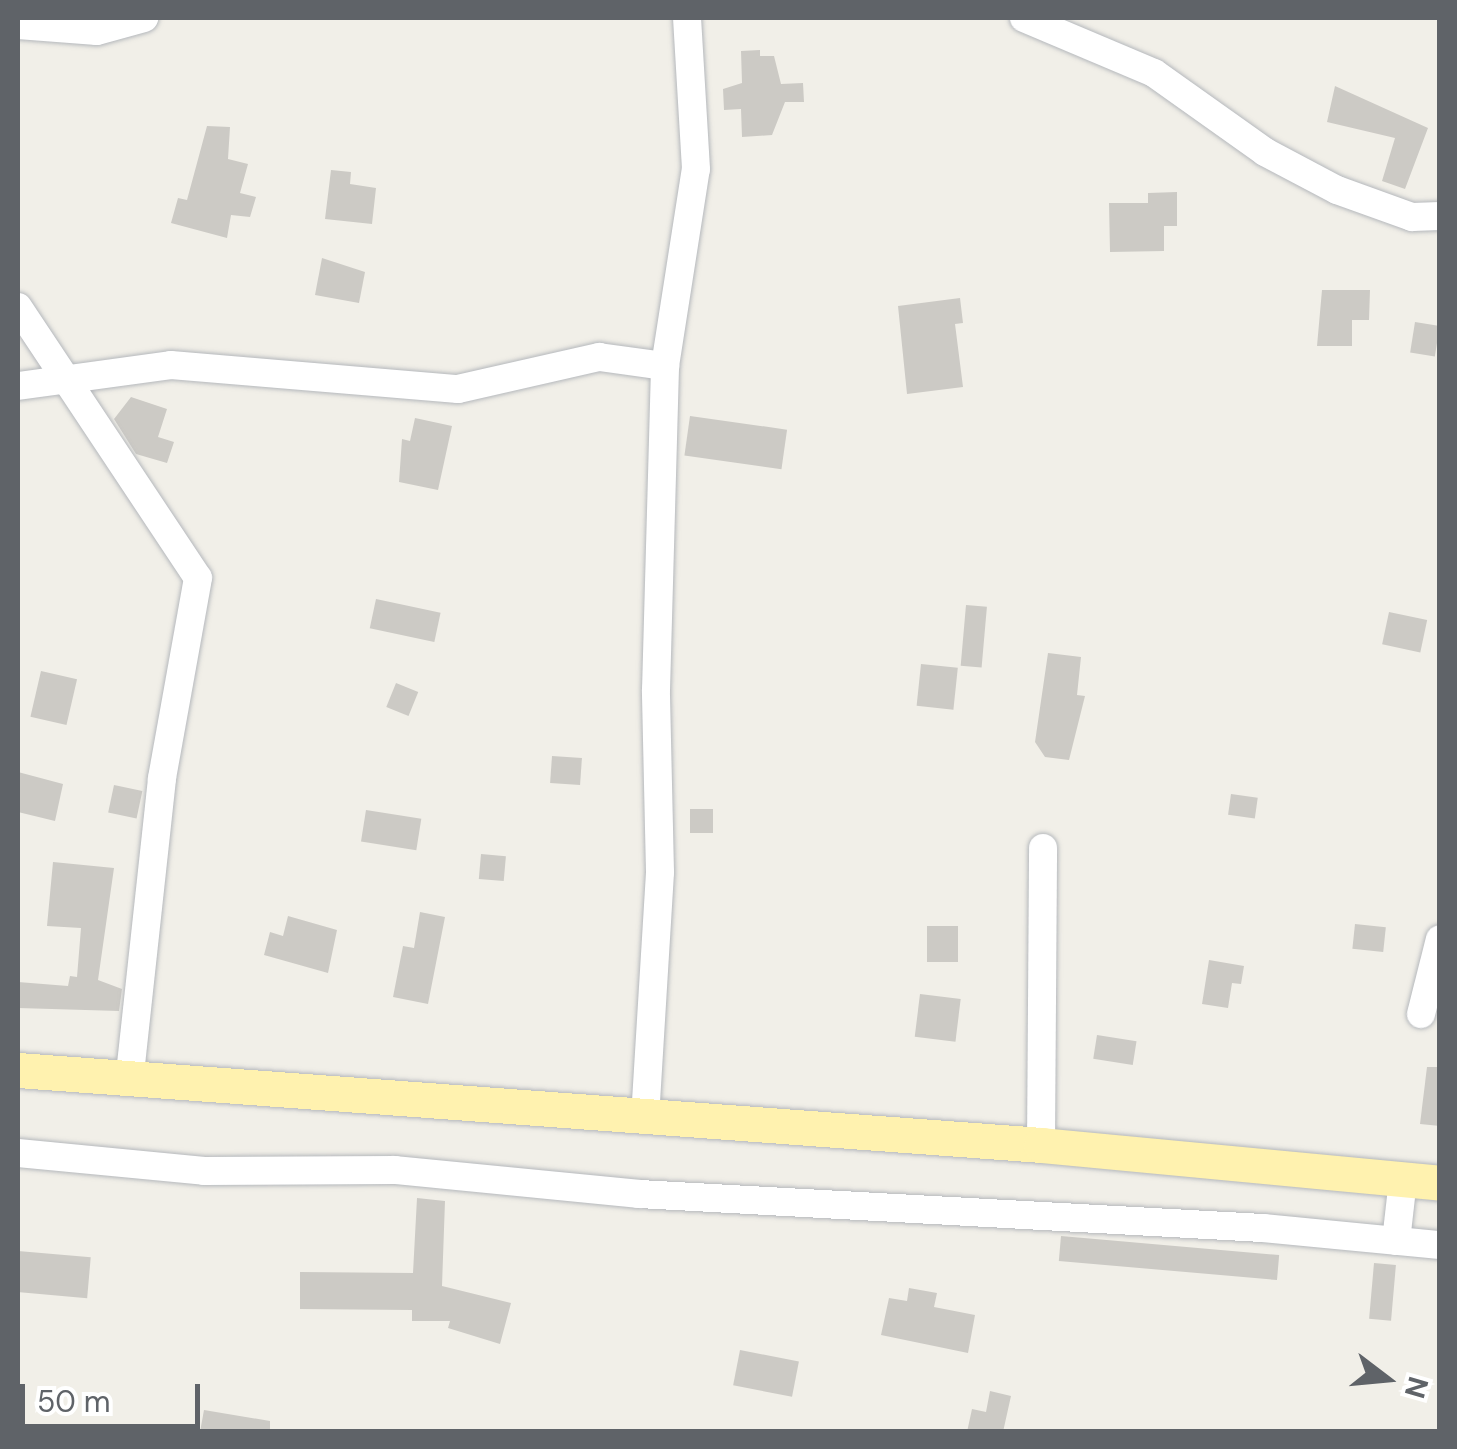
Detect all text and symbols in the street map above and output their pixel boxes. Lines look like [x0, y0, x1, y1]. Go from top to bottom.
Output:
north arrow [1337, 1329, 1437, 1429]
scale bar [25, 1364, 205, 1426]
text: N [1396, 1372, 1437, 1402]
text: 50 m [37, 1382, 111, 1421]

